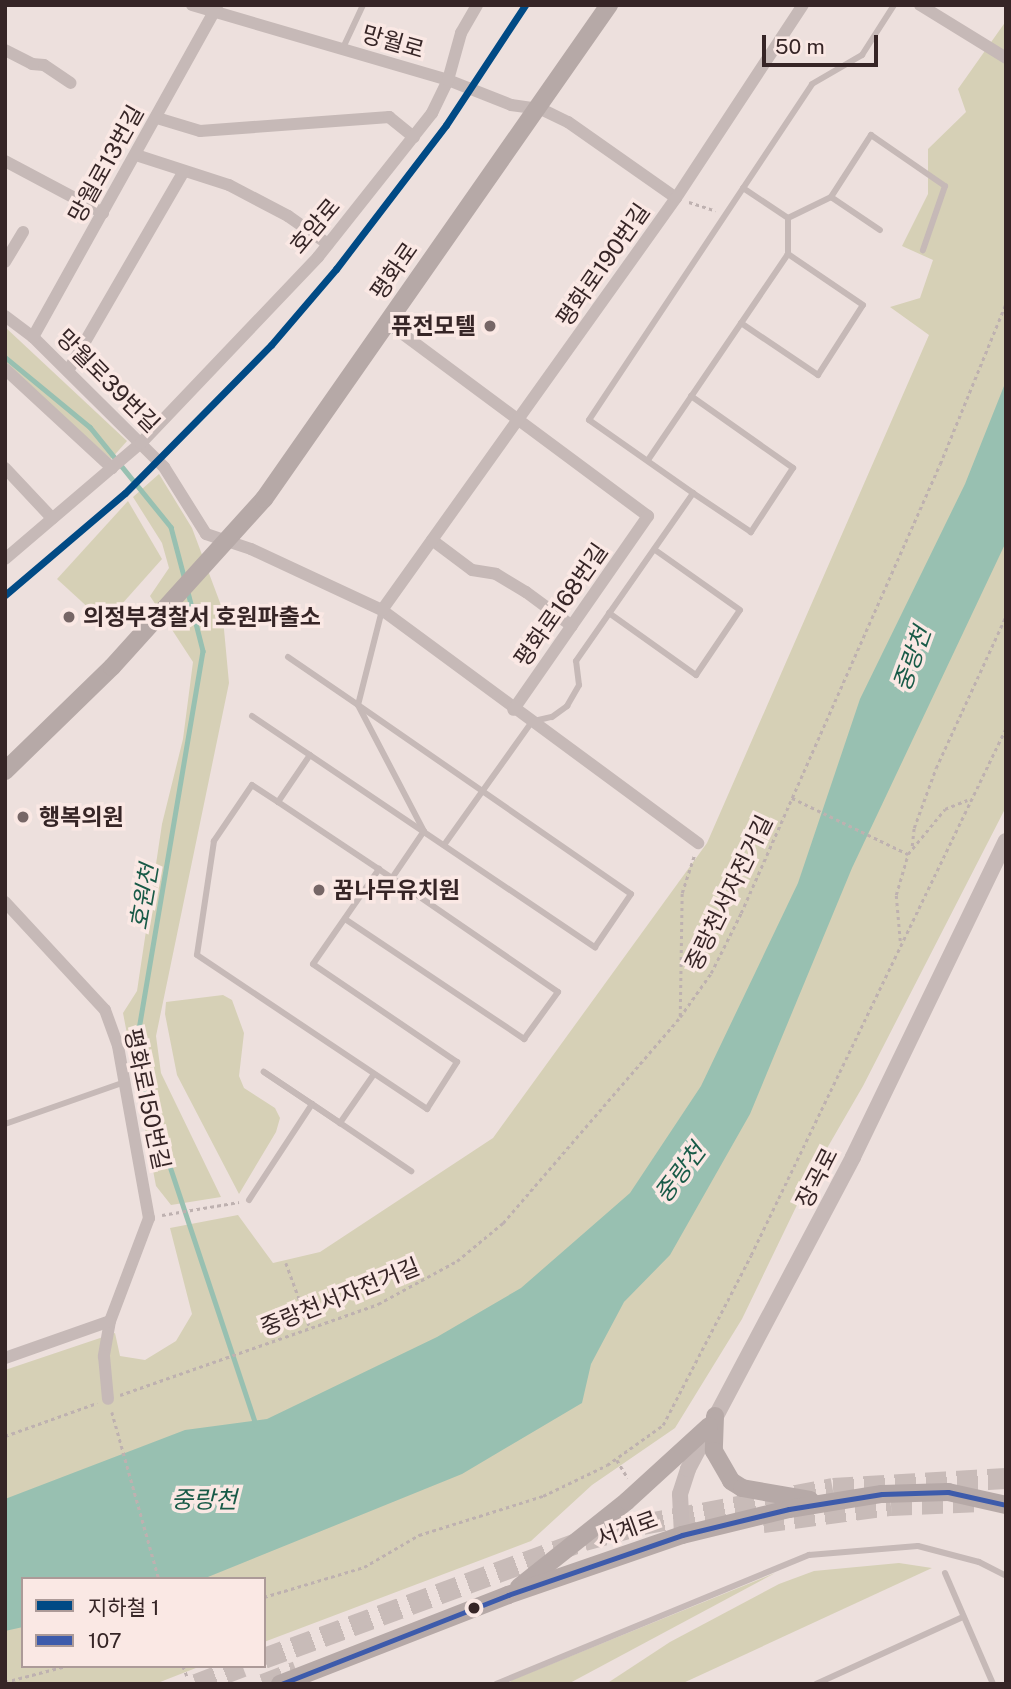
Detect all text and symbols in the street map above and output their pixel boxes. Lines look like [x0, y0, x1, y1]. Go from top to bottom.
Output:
street label: 망월로 [359, 20, 427, 64]
scale bar [766, 21, 881, 65]
text: 50 m [775, 34, 825, 59]
street label: 망월로13번길 [63, 101, 149, 227]
street label: 호암로 [284, 193, 346, 259]
street label: 평화로190번길 [551, 198, 655, 332]
street label: 평화로 [364, 237, 424, 305]
place label: 퓨전모텔 [391, 312, 476, 340]
marker: 퓨전모텔 [482, 318, 498, 334]
street label: 망월로39번길 [51, 324, 165, 438]
street label: 평화로168번길 [508, 538, 614, 672]
place label: 의정부경찰서 호원파출소 [83, 603, 321, 631]
marker: 의정부경찰서 호원파출소 [61, 609, 77, 625]
water label: 중랑천 [887, 623, 937, 695]
place label: 행복의원 [39, 803, 124, 831]
marker: 행복의원 [13, 807, 33, 827]
street label: 중랑천서자전거길 [679, 811, 779, 975]
water label: 호원천 [124, 862, 164, 932]
place label: 꿈나무유치원 [333, 876, 460, 904]
marker: 꿈나무유치원 [311, 882, 327, 898]
street label: 평화로150번길 [119, 1026, 175, 1172]
water label: 중랑천 [649, 1138, 711, 1208]
street label: 장곡로 [790, 1143, 844, 1213]
street label: 중랑천서자전거길 [256, 1252, 424, 1342]
water label: 중랑천 [171, 1486, 237, 1514]
street label: 서계로 [592, 1505, 662, 1553]
legend [21, 1577, 266, 1668]
text: 지하철 1 [88, 1595, 160, 1620]
unlabelled marker [467, 1601, 481, 1615]
text: 107 [88, 1628, 122, 1653]

